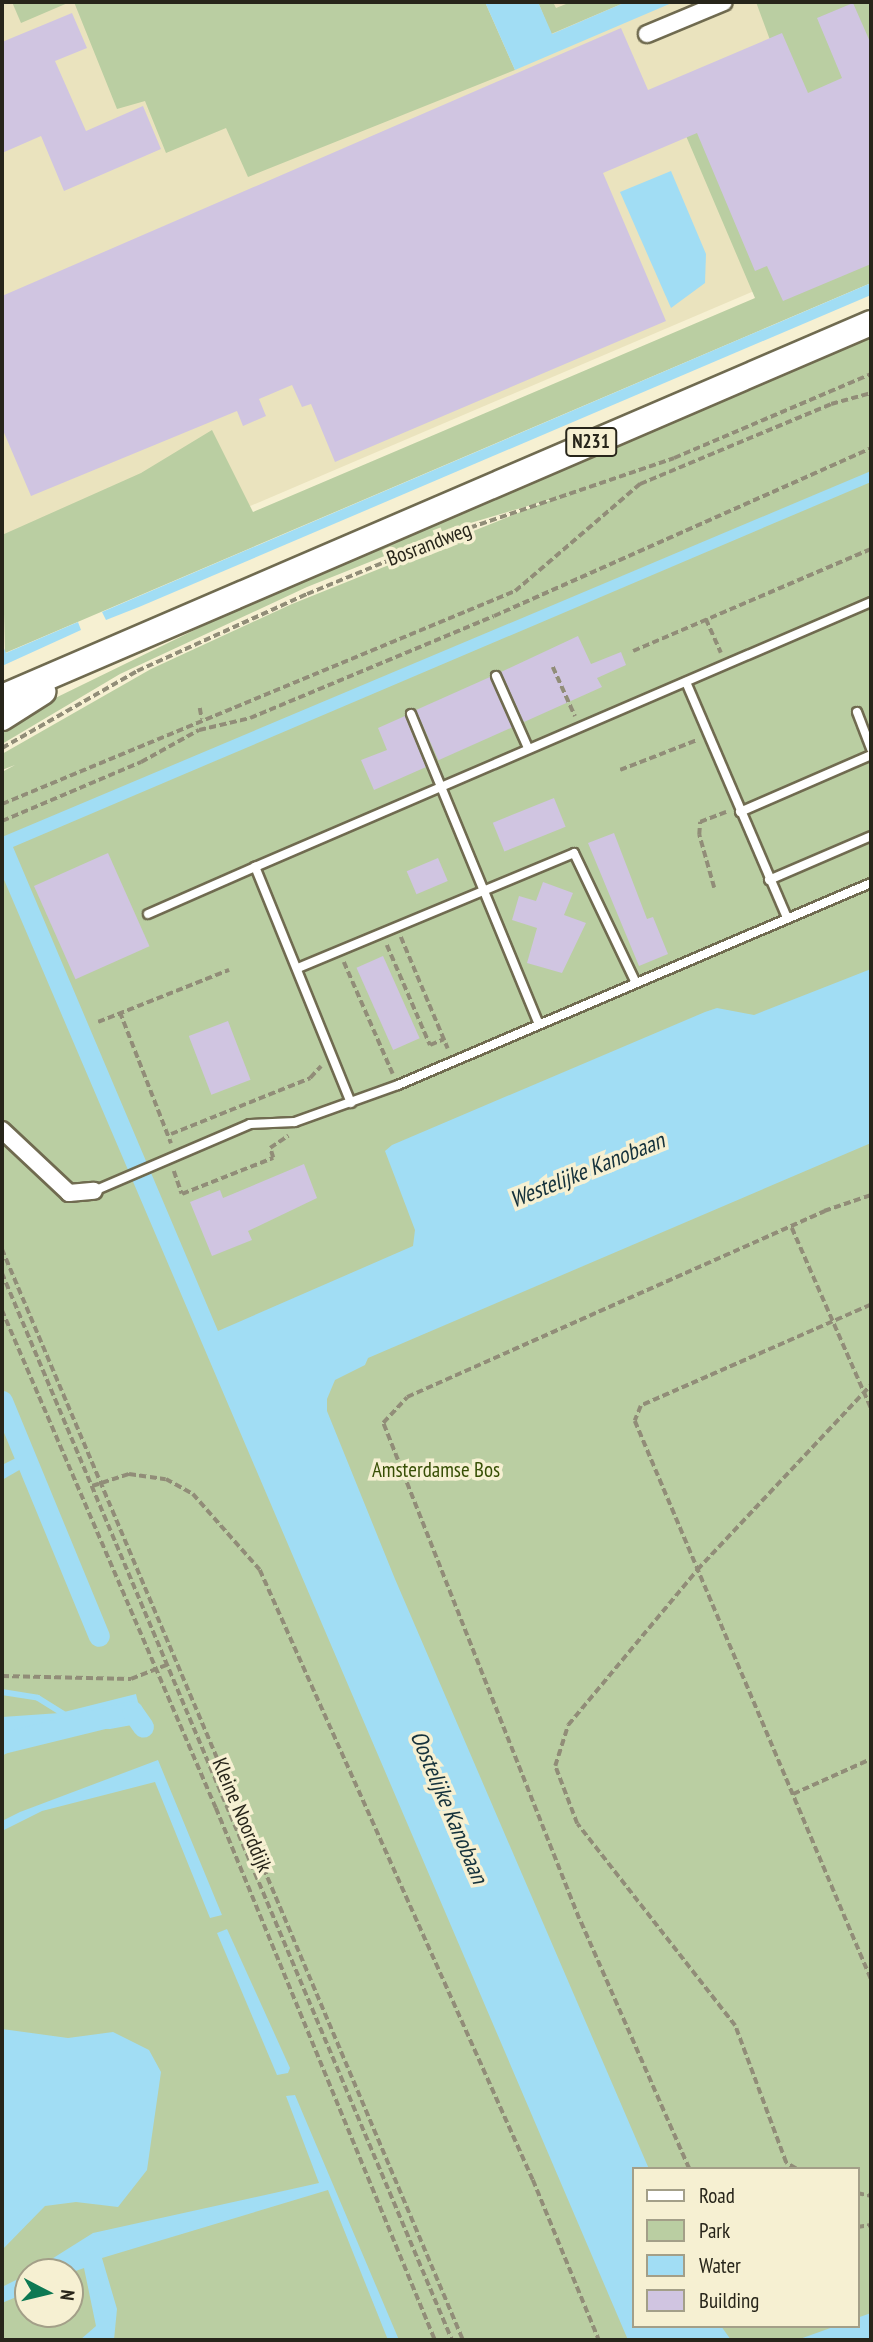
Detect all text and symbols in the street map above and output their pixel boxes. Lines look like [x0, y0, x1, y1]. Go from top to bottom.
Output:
road number: N231 [565, 426, 617, 458]
street label: Bosrandweg [383, 516, 475, 572]
water label: Westelijke Kanobaan [506, 1126, 668, 1214]
park label: Amsterdamse Bos [372, 1457, 500, 1483]
water label: Oostelijke Kanobaan [404, 1727, 494, 1887]
street label: Kleine Noorddijk [207, 1754, 277, 1876]
legend [632, 2167, 859, 2328]
text: Road [699, 2182, 735, 2209]
text: Park [699, 2217, 730, 2244]
text: Water [699, 2252, 741, 2279]
north arrow [14, 2258, 84, 2328]
text: Building [699, 2287, 759, 2314]
text: N [55, 2289, 80, 2302]

